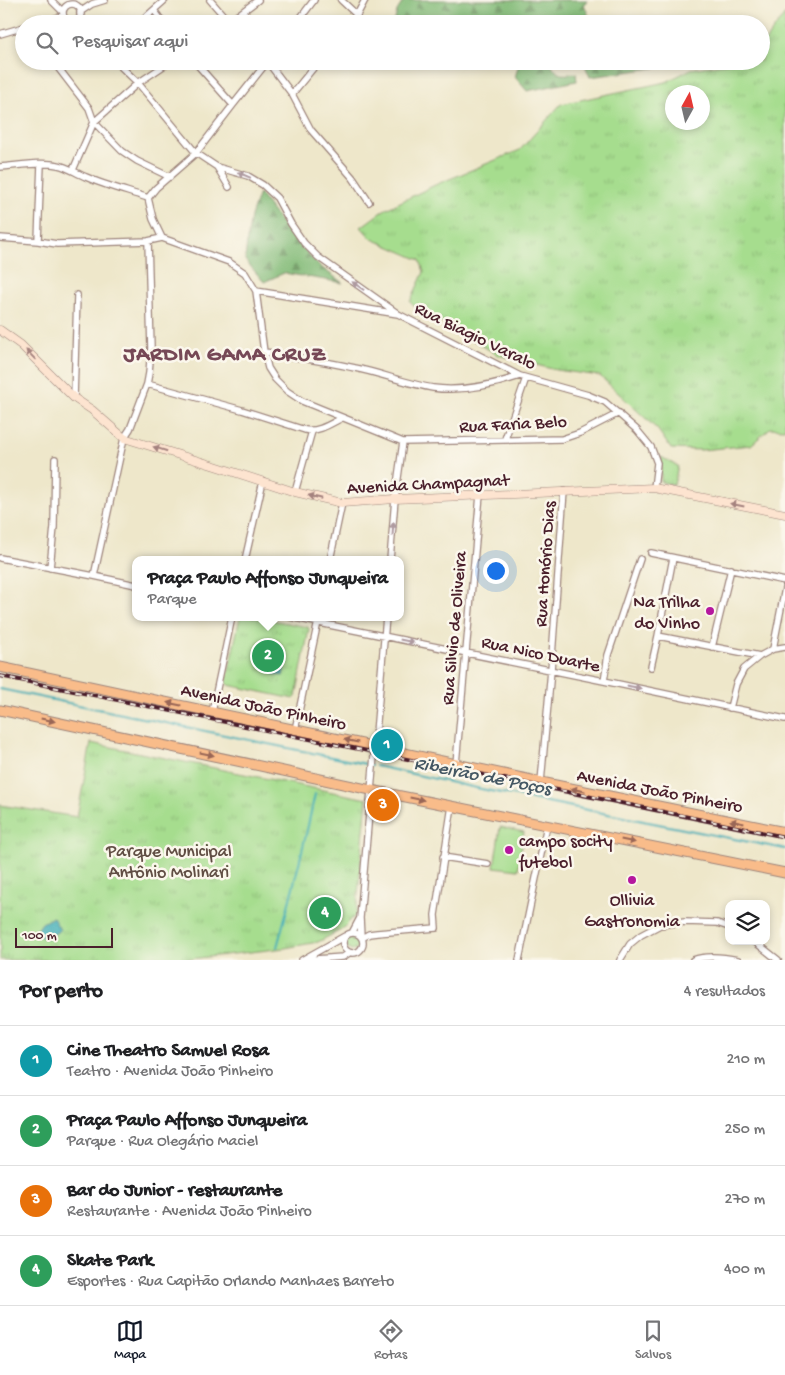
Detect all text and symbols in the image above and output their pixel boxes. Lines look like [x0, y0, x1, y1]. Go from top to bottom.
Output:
search box [15, 15, 770, 70]
icon: search [33, 29, 61, 57]
text: Pesquisar aqui [73, 31, 188, 54]
north arrow [665, 85, 710, 130]
one-way arrow [237, 171, 251, 179]
one-way arrow [351, 281, 365, 291]
street label: Rua Biagio Varalo [411, 299, 539, 376]
district label: JARDIM GAMA CRUZ [123, 343, 326, 369]
one-way arrow [25, 350, 37, 362]
street label: Rua Faria Belo [459, 412, 567, 439]
one-way arrow [152, 444, 167, 452]
street label: Avenida Champagnat [347, 471, 511, 500]
one-way arrow [308, 493, 323, 501]
street label: Rua Honório Dias [532, 499, 561, 628]
one-way arrow [729, 500, 745, 508]
one-way arrow [389, 521, 397, 537]
street label: Rua Silvio de Oliveira [438, 550, 473, 706]
popup [132, 556, 404, 621]
your location [483, 558, 509, 584]
text: Praça Paulo Affonso Junqueira [148, 568, 388, 591]
text: Parque [148, 591, 197, 610]
place label: Na Trilha do Vinho [633, 593, 701, 635]
marker: Na Trilha do Vinho [704, 605, 716, 617]
street label: Rua Nico Duarte [479, 633, 602, 678]
pin: 2 [252, 637, 284, 675]
one-way arrow [399, 637, 415, 645]
street label: Avenida João Pinheiro [179, 681, 348, 736]
one-way arrow [627, 683, 642, 691]
one-way arrow [167, 700, 182, 708]
one-way arrow [40, 717, 56, 725]
pin: 1 [371, 726, 403, 764]
one-way arrow [342, 737, 358, 745]
one-way arrow [199, 751, 215, 759]
water label: Ribeirão de Poços [412, 753, 555, 802]
street label: Avenida João Pinheiro [575, 766, 744, 819]
pin: 3 [367, 786, 399, 824]
one-way arrow [570, 786, 586, 794]
one-way arrow [409, 795, 425, 803]
one-way arrow [730, 818, 745, 826]
place label: campo socity futebol [518, 832, 613, 874]
one-way arrow [620, 837, 635, 845]
park label: Parque Municipal Antônio Molinari [105, 842, 232, 884]
marker: campo socity futebol [503, 844, 515, 856]
marker: Ollivia Gastronomia [626, 874, 638, 886]
place label: Ollivia Gastronomia [584, 891, 681, 933]
pin: 4 [309, 894, 341, 932]
map controls [725, 900, 770, 945]
button: layers [725, 900, 770, 945]
scale bar [15, 925, 112, 948]
text: 100 m [22, 928, 57, 945]
text: Por perto [20, 980, 103, 1005]
text: 4 resultados [684, 983, 765, 1002]
text: Cine Theatro Samuel Rosa [67, 1040, 269, 1063]
text: 1 [33, 1051, 39, 1070]
text: 210 m [726, 1051, 765, 1070]
text: Teatro · Avenida João Pinheiro [67, 1063, 273, 1082]
text: Praça Paulo Affonso Junqueira [67, 1110, 307, 1133]
text: 2 [32, 1121, 40, 1140]
text: 250 m [725, 1121, 765, 1140]
text: Parque · Rua Olegário Maciel [67, 1133, 258, 1152]
text: Bar do Junior - restaurante [67, 1180, 282, 1203]
text: 3 [32, 1191, 40, 1210]
text: 270 m [725, 1191, 765, 1210]
text: Restaurante · Avenida João Pinheiro [67, 1203, 312, 1222]
text: Skate Park [67, 1250, 153, 1273]
text: 4 [32, 1261, 40, 1280]
text: 400 m [724, 1261, 765, 1280]
text: Esportes · Rua Capitão Orlando Manhaes Barreto [67, 1273, 394, 1292]
tab: Mapa [114, 1317, 146, 1364]
tab: Rotas [374, 1317, 407, 1364]
tab: Salvos [635, 1317, 671, 1364]

